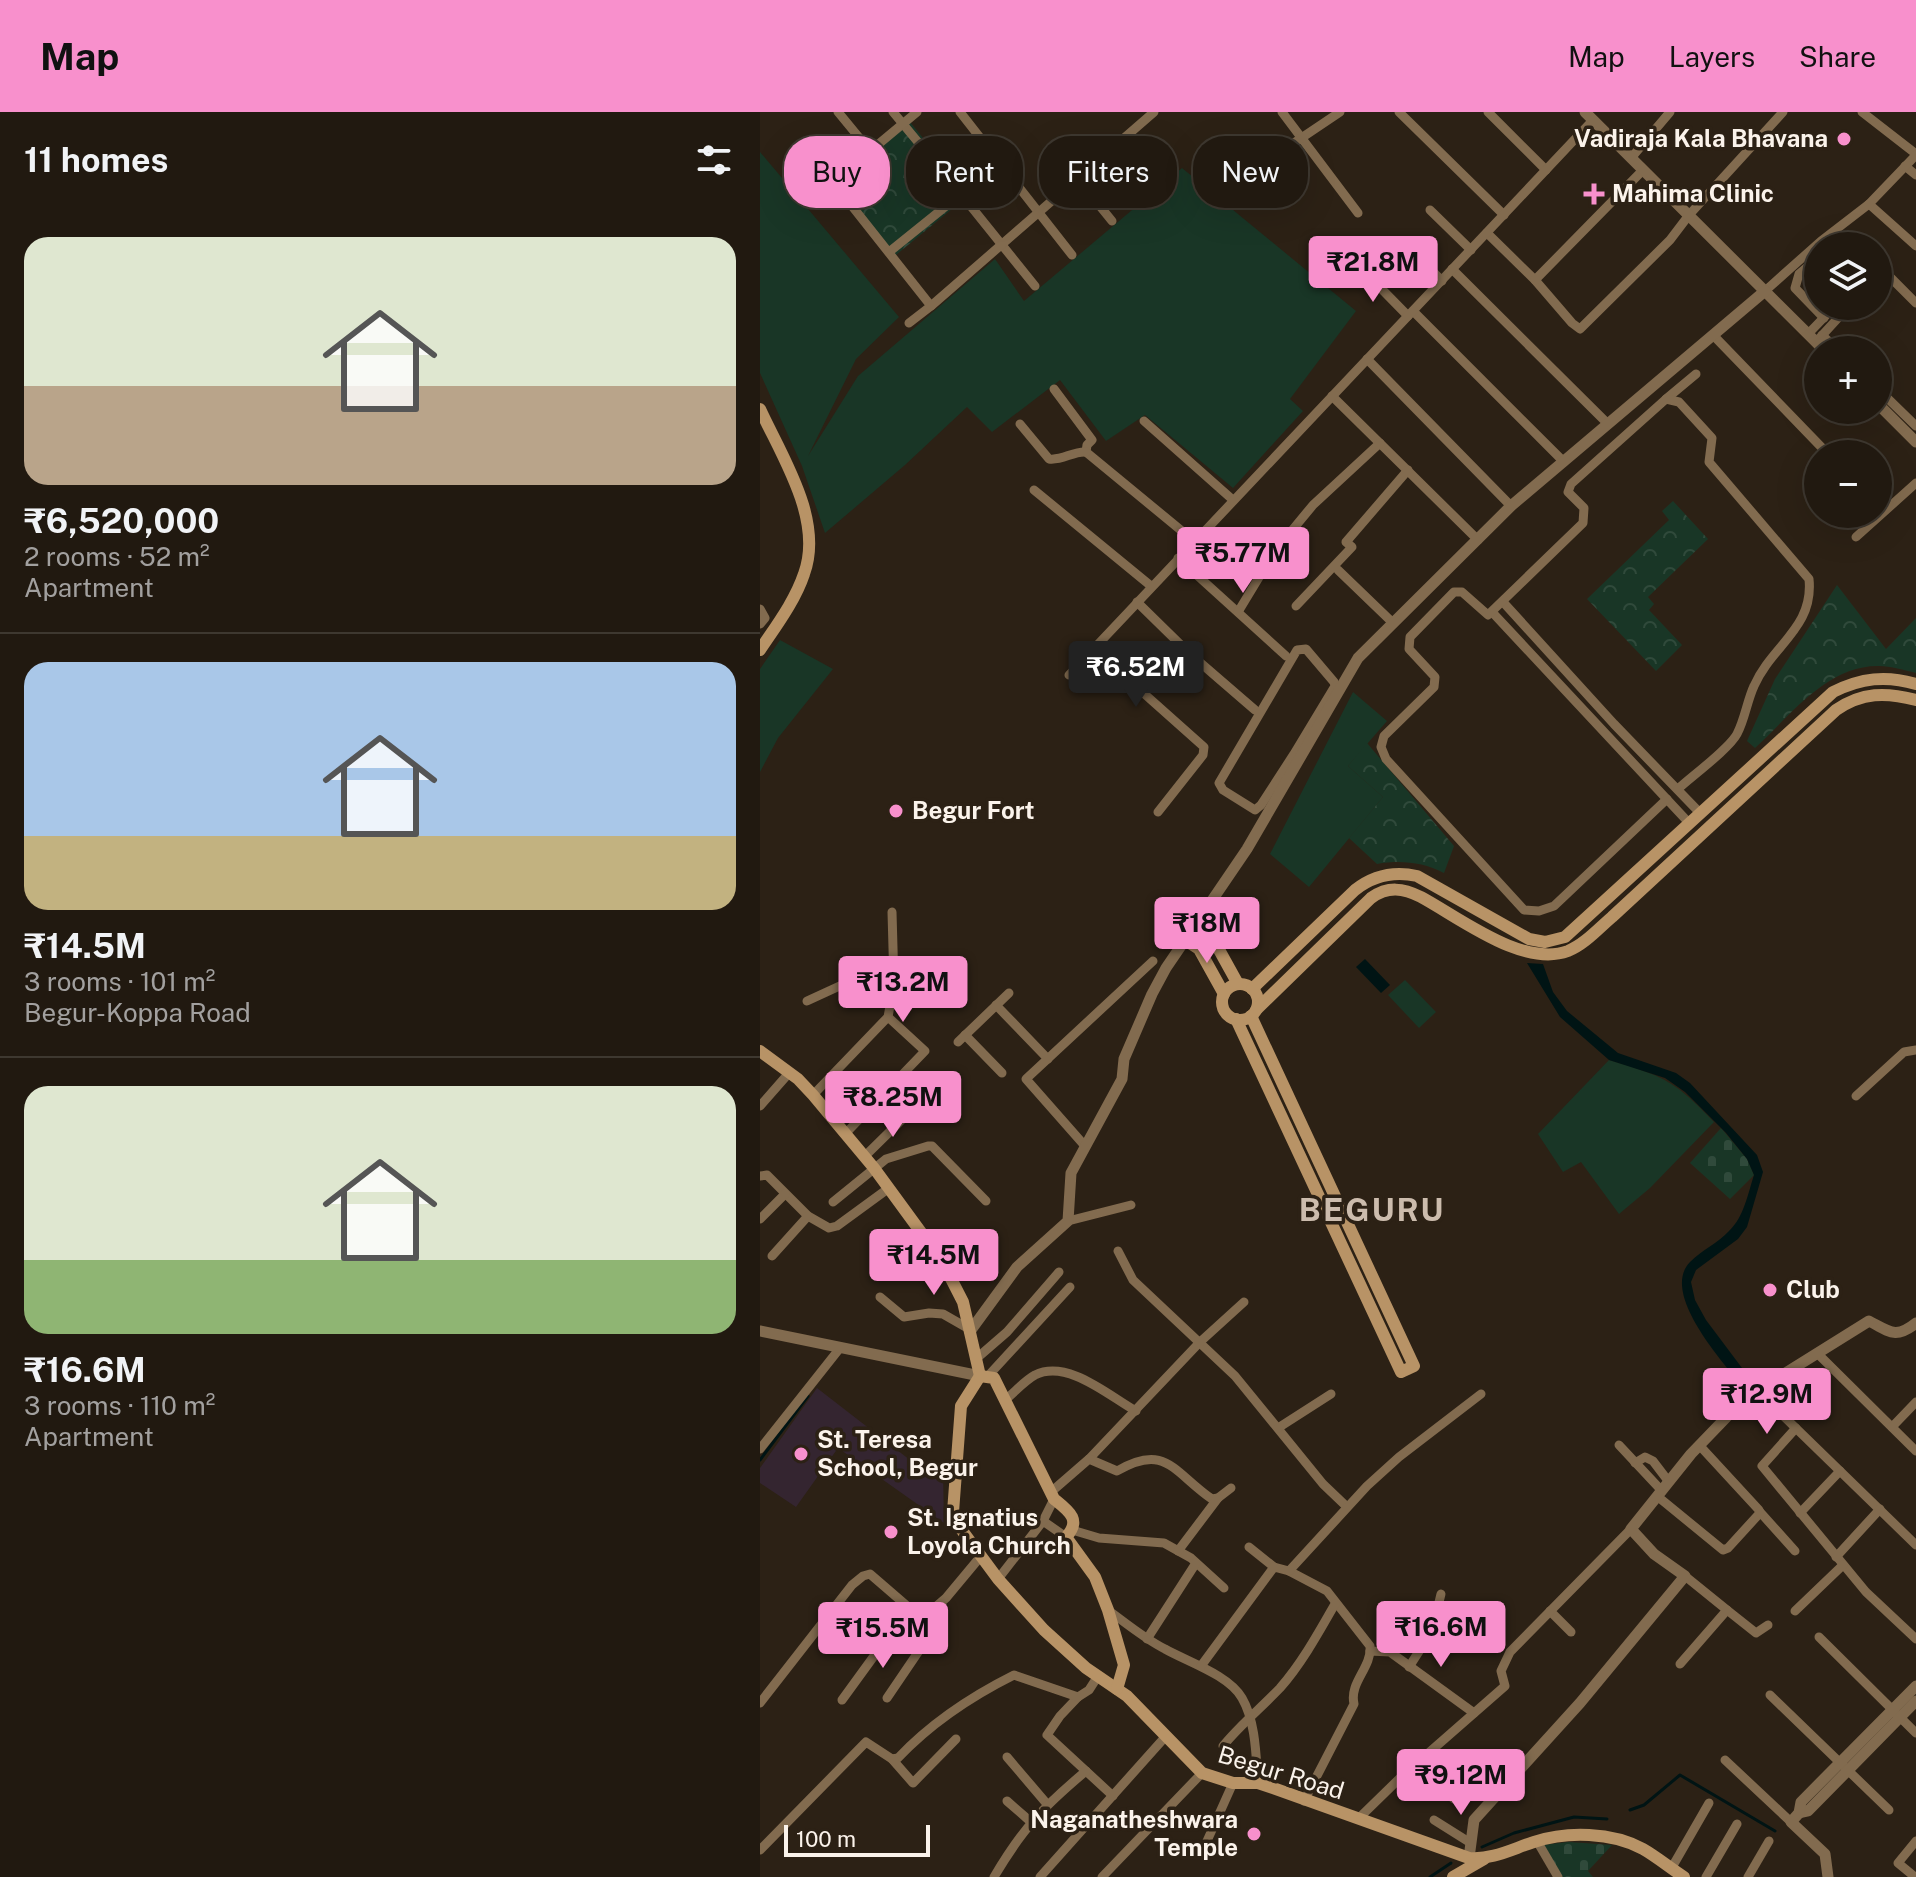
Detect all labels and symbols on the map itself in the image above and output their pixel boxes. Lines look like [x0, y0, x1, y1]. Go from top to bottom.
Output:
place label: Vadiraja Kala Bhavana [1574, 124, 1828, 152]
marker: Vadiraja Kala Bhavana [1835, 130, 1853, 148]
place label: Mahima Clinic [1612, 179, 1774, 207]
marker: Mahima Clinic [1583, 183, 1605, 205]
pin: ₹21.8M [1308, 236, 1438, 304]
pin: ₹5.77M [1178, 527, 1308, 595]
pin: ₹6.52M [1071, 641, 1201, 709]
place label: Begur Fort [912, 796, 1035, 824]
marker: Begur Fort [887, 802, 905, 820]
pin: ₹18M [1160, 897, 1254, 965]
pin: ₹13.2M [838, 956, 968, 1024]
pin: ₹8.25M [828, 1071, 958, 1139]
district label: BEGURU [1299, 1191, 1445, 1228]
pin: ₹14.5M [869, 1229, 999, 1297]
place label: Club [1786, 1275, 1840, 1303]
marker: Club [1761, 1281, 1779, 1299]
pin: ₹12.9M [1702, 1368, 1832, 1436]
place label: St. Teresa School, Begur [817, 1425, 978, 1481]
marker: St. Teresa School, Begur [792, 1445, 810, 1463]
place label: St. Ignatius Loyola Church [907, 1503, 1071, 1559]
marker: St. Ignatius Loyola Church [882, 1523, 900, 1541]
pin: ₹16.6M [1376, 1601, 1506, 1669]
pin: ₹15.5M [818, 1602, 948, 1670]
street label: Begur Road [1215, 1740, 1348, 1804]
pin: ₹9.12M [1396, 1749, 1526, 1817]
place label: Naganatheshwara Temple [1030, 1805, 1238, 1861]
scale bar [784, 1821, 930, 1857]
marker: Naganatheshwara Temple [1245, 1825, 1263, 1843]

